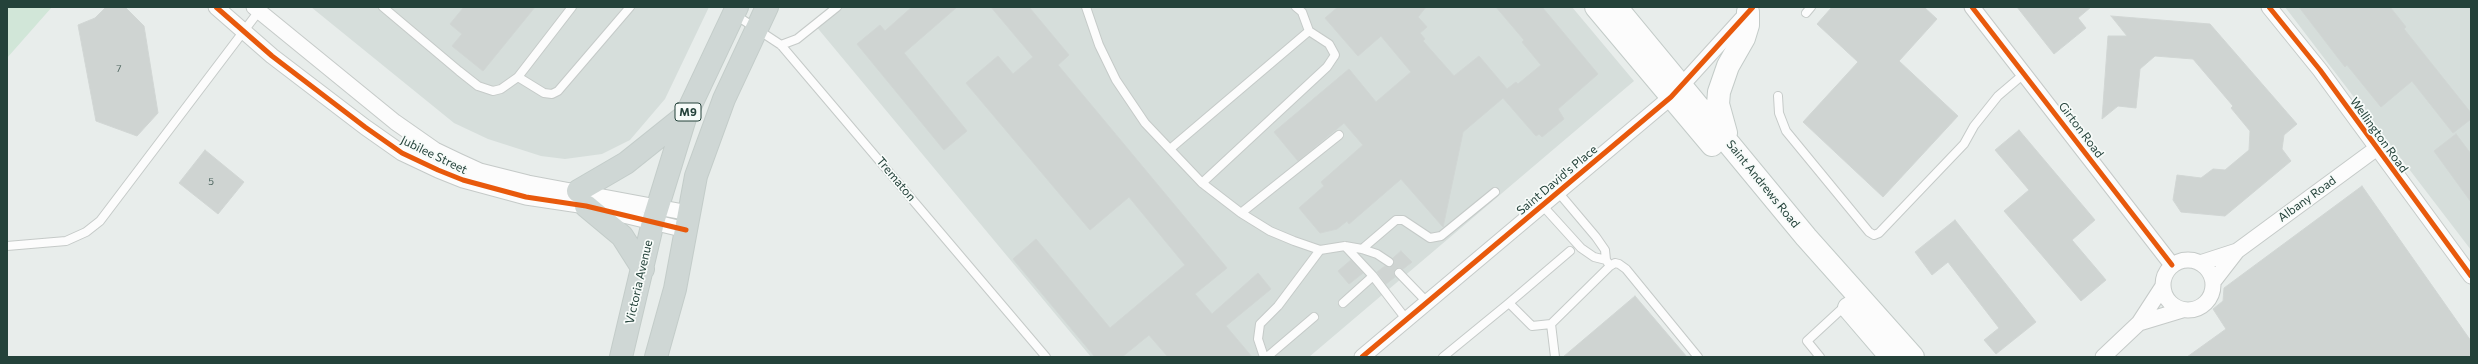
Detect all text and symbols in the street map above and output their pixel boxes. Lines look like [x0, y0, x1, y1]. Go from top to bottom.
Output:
house number: 7 [116, 63, 122, 75]
street label: Wellington Road [2347, 95, 2411, 175]
street label: Girton Road [2055, 99, 2107, 161]
road number: M9 [675, 103, 701, 121]
street label: Jubilee Street [398, 133, 470, 177]
street label: Saint Andrews Road [1723, 137, 1803, 231]
street label: Saint David's Place [1514, 142, 1600, 218]
street label: Trematon [873, 154, 919, 204]
street label: Albany Road [2275, 173, 2339, 225]
house number: 5 [208, 176, 214, 188]
street label: Victoria Avenue [622, 239, 656, 325]

